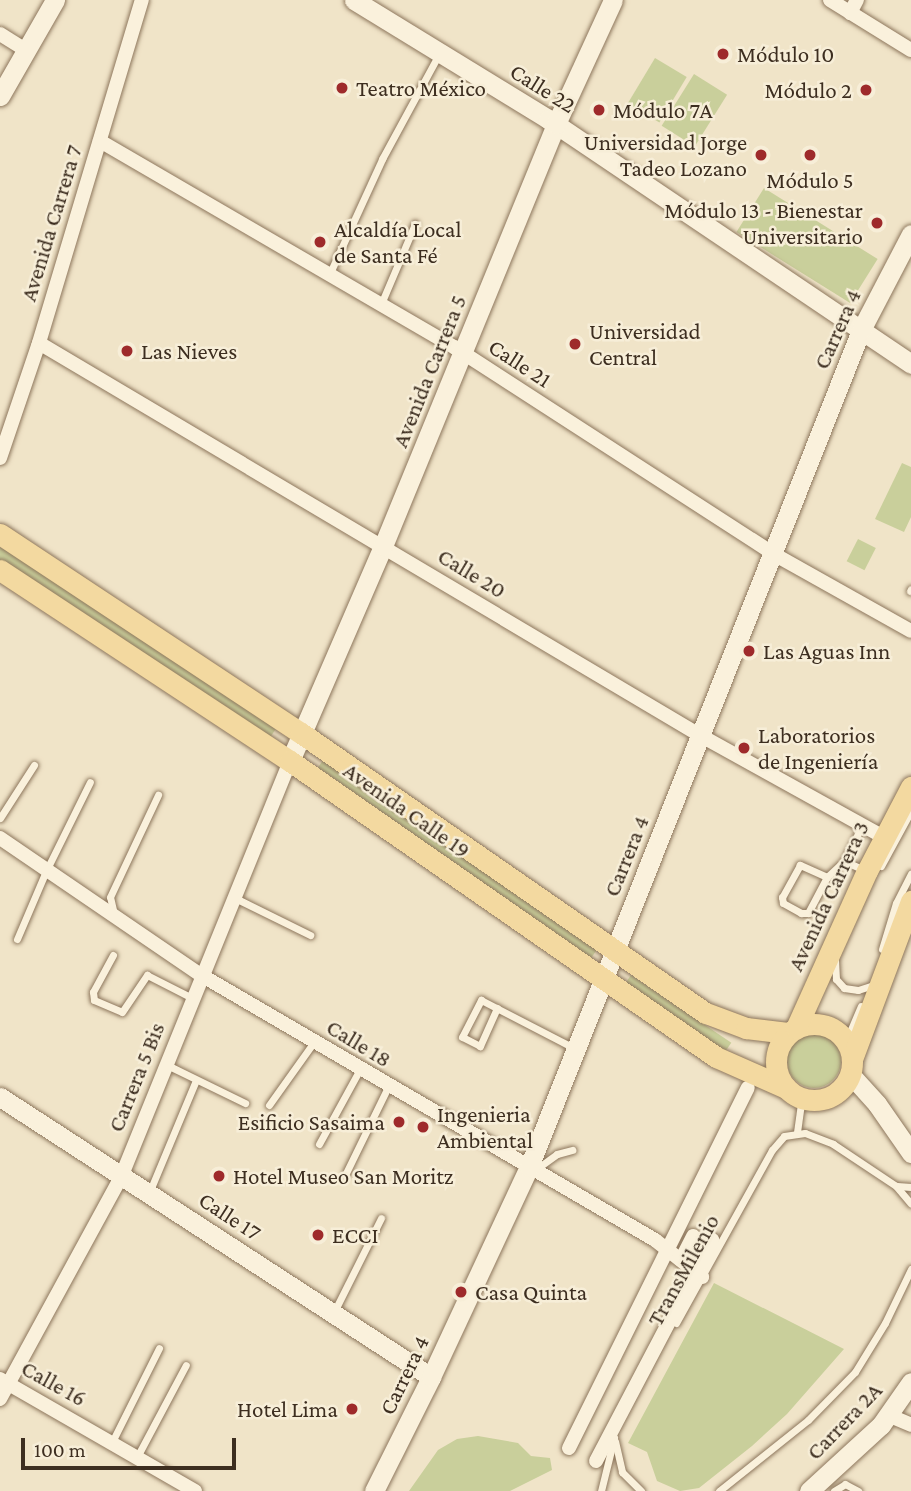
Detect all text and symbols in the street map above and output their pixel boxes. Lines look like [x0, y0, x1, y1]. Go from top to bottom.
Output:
place label: Módulo 10 [737, 40, 834, 68]
marker: Módulo 10 [715, 46, 731, 62]
street label: Calle 22 [505, 57, 581, 119]
place label: Teatro México [356, 74, 486, 102]
place label: Módulo 2 [764, 76, 852, 104]
marker: Teatro México [334, 80, 350, 96]
marker: Módulo 2 [858, 82, 874, 98]
place label: Módulo 7A [613, 96, 712, 124]
marker: Módulo 7A [591, 102, 607, 118]
place label: Universidad Jorge Tadeo Lozano [584, 128, 747, 182]
street label: Avenida Carrera 7 [14, 142, 88, 304]
marker: Universidad Jorge Tadeo Lozano [753, 147, 769, 163]
marker: Módulo 5 [802, 147, 818, 163]
place label: Módulo 5 [766, 166, 854, 194]
place label: Módulo 13 - Bienestar Universitario [664, 196, 863, 250]
place label: Alcaldía Local de Santa Fé [334, 215, 462, 269]
marker: Módulo 13 - Bienestar Universitario [869, 215, 885, 231]
marker: Alcaldía Local de Santa Fé [312, 234, 328, 250]
street label: Carrera 4 [807, 285, 867, 373]
street label: Avenida Carrera 5 [386, 291, 472, 451]
place label: Universidad Central [589, 317, 701, 371]
street label: Calle 21 [483, 333, 557, 393]
marker: Universidad Central [567, 336, 583, 352]
place label: Las Nieves [141, 337, 237, 365]
marker: Las Nieves [119, 343, 135, 359]
street label: Calle 20 [433, 542, 511, 604]
place label: Las Aguas Inn [763, 637, 890, 665]
marker: Las Aguas Inn [741, 643, 757, 659]
place label: Laboratorios de Ingeniería [758, 721, 878, 775]
marker: Laboratorios de Ingeniería [736, 740, 752, 756]
street label: Avenida Calle 19 [338, 756, 476, 864]
street label: Carrera 4 [597, 812, 655, 900]
street label: Avenida Carrera 3 [781, 817, 875, 975]
street label: Calle 18 [322, 1013, 396, 1073]
street label: Carrera 5 Bis [102, 1018, 170, 1136]
place label: Ingenieria Ambiental [437, 1100, 533, 1154]
place label: Esificio Sasaima [238, 1108, 385, 1136]
marker: Esificio Sasaima [391, 1114, 407, 1130]
marker: Ingenieria Ambiental [415, 1119, 431, 1135]
place label: Hotel Museo San Moritz [233, 1162, 454, 1190]
marker: Hotel Museo San Moritz [211, 1168, 227, 1184]
street label: Calle 17 [194, 1186, 266, 1246]
street label: TransMilenio [641, 1209, 725, 1331]
place label: ECCI [332, 1221, 378, 1249]
marker: ECCI [310, 1227, 326, 1243]
place label: Casa Quinta [475, 1278, 587, 1306]
marker: Casa Quinta [453, 1284, 469, 1300]
street label: Carrera 4 [373, 1331, 435, 1419]
street label: Calle 16 [17, 1354, 91, 1412]
street label: Carrera 2A [800, 1377, 888, 1465]
place label: Hotel Lima [237, 1395, 338, 1423]
marker: Hotel Lima [344, 1401, 360, 1417]
scale bar [24, 1424, 240, 1468]
text: 100 m [34, 1438, 86, 1462]

